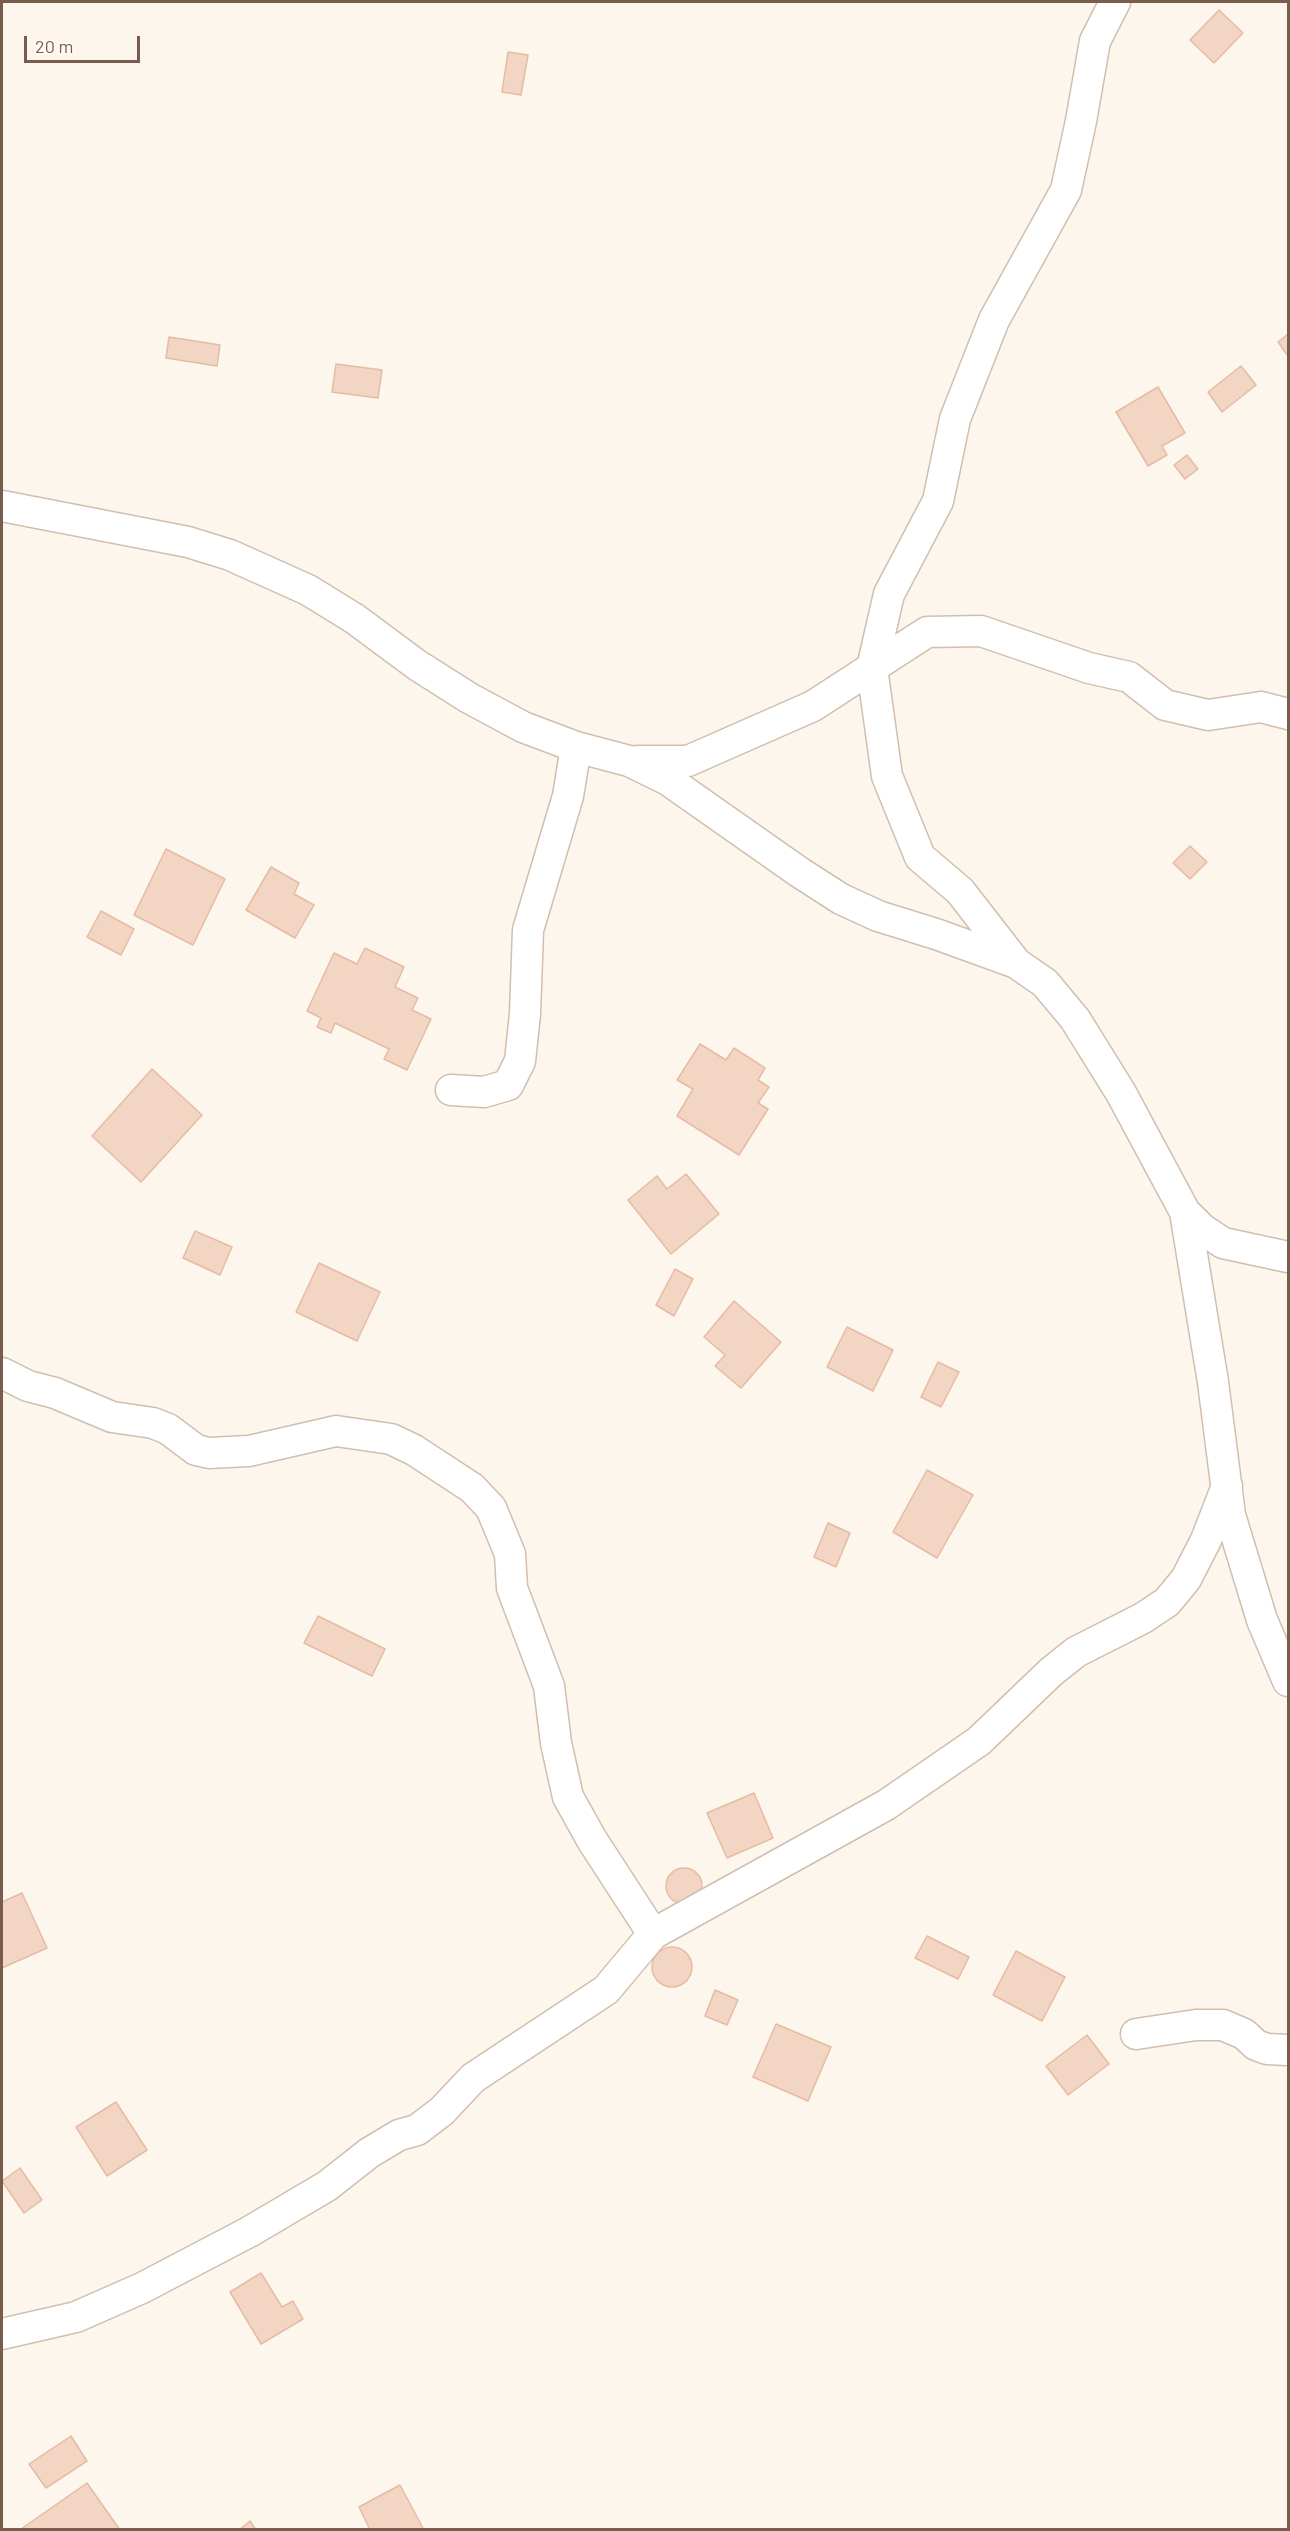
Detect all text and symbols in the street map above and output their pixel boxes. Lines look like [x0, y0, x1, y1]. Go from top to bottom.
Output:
scale bar [27, 24, 142, 62]
text: 20 m [35, 35, 73, 57]

